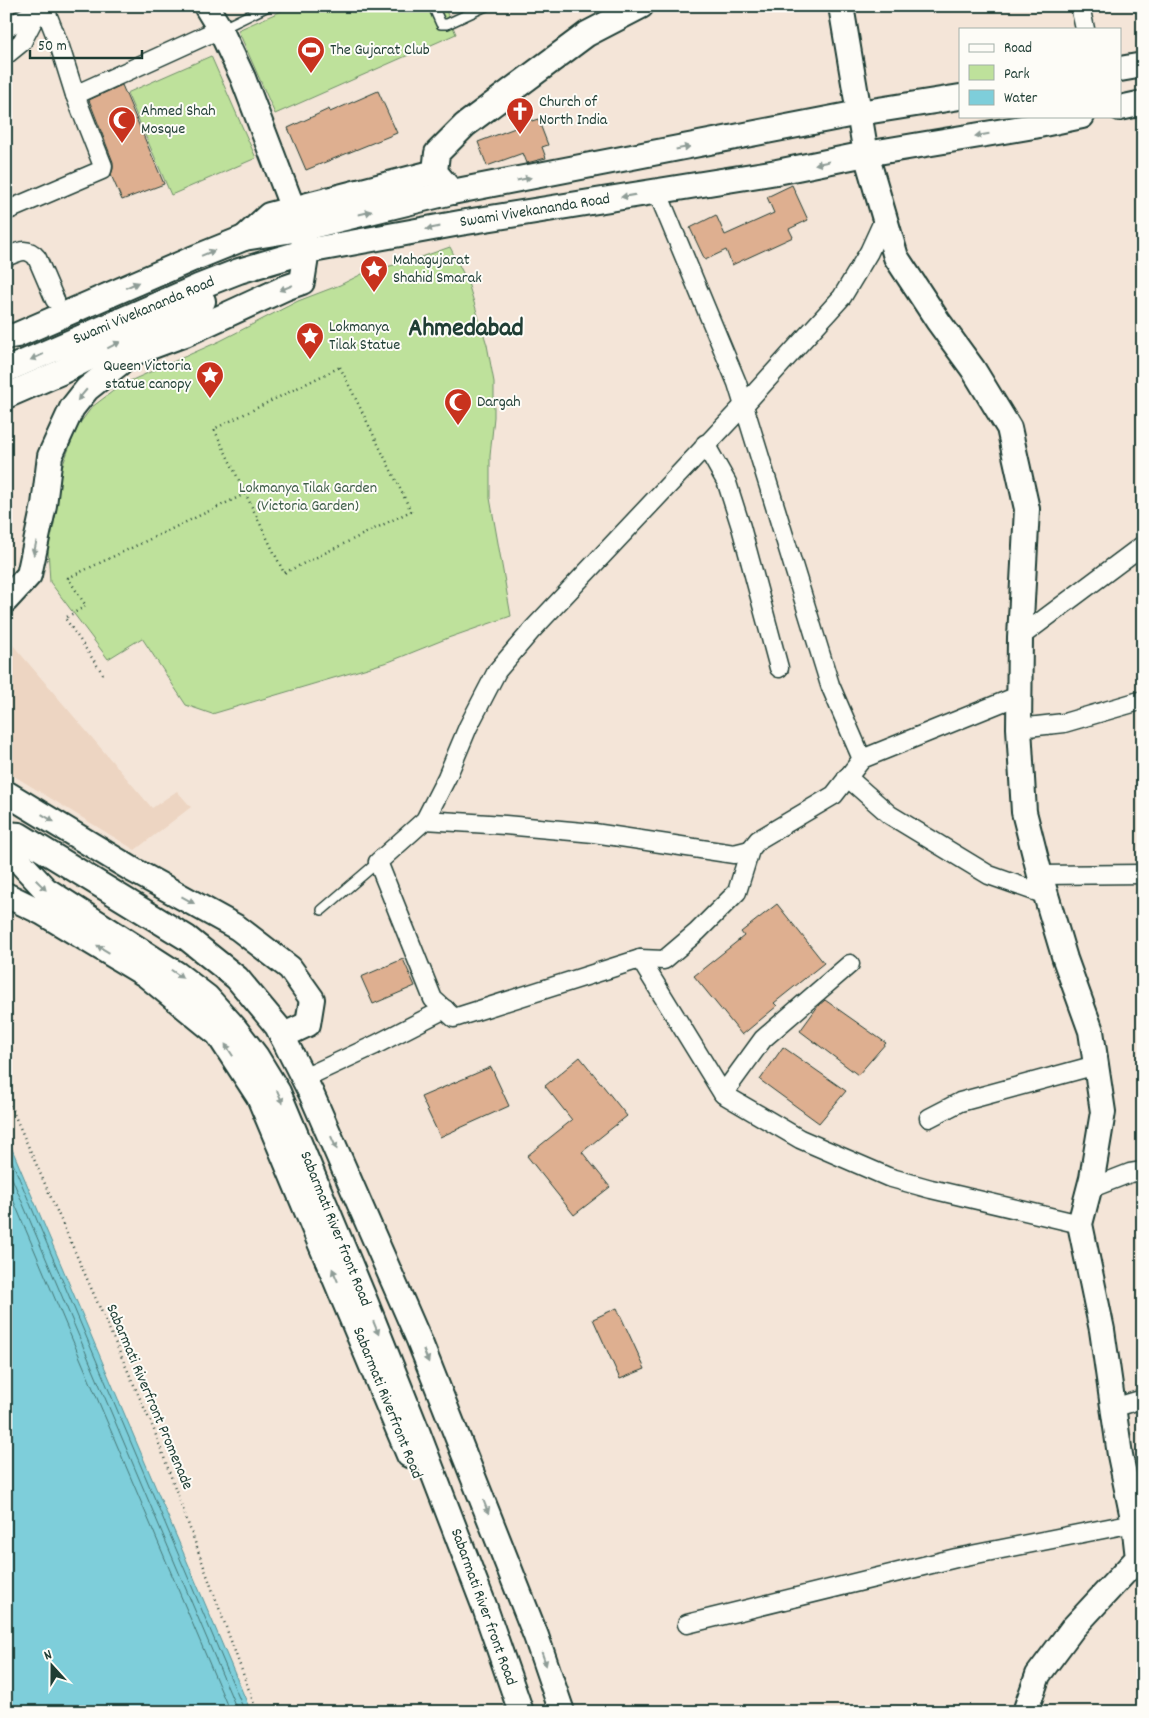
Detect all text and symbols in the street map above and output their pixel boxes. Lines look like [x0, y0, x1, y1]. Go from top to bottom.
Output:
scale bar [30, 28, 142, 60]
legend [959, 28, 1122, 118]
sports icon: The Gujarat Club [296, 35, 326, 74]
text: 50 m [38, 36, 67, 58]
text: Road [1004, 38, 1032, 60]
place label: The Gujarat Club [330, 39, 430, 62]
text: Park [1004, 64, 1030, 86]
text: Water [1004, 88, 1038, 110]
place label: Church of North India [539, 91, 608, 132]
church icon: Church of North India [505, 96, 535, 135]
place label: Ahmed Shah Mosque [141, 100, 215, 141]
mosque icon: Ahmed Shah Mosque [107, 105, 137, 144]
one-way arrow [974, 131, 990, 139]
one-way arrow [676, 144, 692, 152]
one-way arrow [814, 159, 830, 167]
one-way arrow [516, 175, 531, 183]
street label: Swami Vivekananda Road [458, 188, 612, 234]
one-way arrow [619, 192, 635, 200]
one-way arrow [357, 209, 372, 217]
one-way arrow [424, 224, 440, 232]
one-way arrow [201, 248, 215, 256]
place label: Mahagujarat Shahid Smarak [393, 249, 482, 290]
place icon: Mahagujarat Shahid Smarak [359, 254, 389, 293]
street label: Swami Vivekananda Road [70, 271, 218, 351]
one-way arrow [125, 280, 139, 288]
one-way arrow [278, 284, 293, 292]
district label: Ahmedabad [408, 311, 524, 348]
place label: Lokmanya Tilak Statue [329, 316, 400, 357]
place icon: Lokmanya Tilak Statue [295, 321, 325, 360]
one-way arrow [107, 341, 121, 349]
one-way arrow [30, 353, 44, 361]
place label: Queen Victoria statue canopy [103, 355, 192, 396]
place icon: Queen Victoria statue canopy [195, 360, 225, 399]
mosque icon: Dargah [443, 387, 473, 426]
one-way arrow [76, 389, 88, 401]
place label: Dargah [477, 391, 521, 414]
park label: Lokmanya Tilak Garden (Victoria Garden) [239, 477, 377, 518]
one-way arrow [31, 540, 39, 556]
one-way arrow [41, 813, 54, 822]
one-way arrow [35, 879, 47, 891]
one-way arrow [181, 896, 195, 904]
one-way arrow [96, 944, 109, 953]
one-way arrow [170, 969, 184, 979]
one-way arrow [224, 1043, 233, 1056]
one-way arrow [277, 1090, 285, 1104]
one-way arrow [330, 1136, 338, 1150]
street label: Sabarmati River front Road [293, 1148, 377, 1310]
one-way arrow [330, 1268, 338, 1282]
street label: Sabarmati Riverfront Promenade [99, 1301, 199, 1493]
one-way arrow [372, 1321, 380, 1336]
street label: Sabarmati Riverfront Road [346, 1324, 428, 1482]
one-way arrow [422, 1349, 430, 1364]
one-way arrow [482, 1500, 490, 1515]
street label: Sabarmati River front Road [444, 1525, 522, 1689]
north arrow [28, 1640, 78, 1690]
text: N [41, 1645, 55, 1666]
one-way arrow [540, 1652, 548, 1667]

